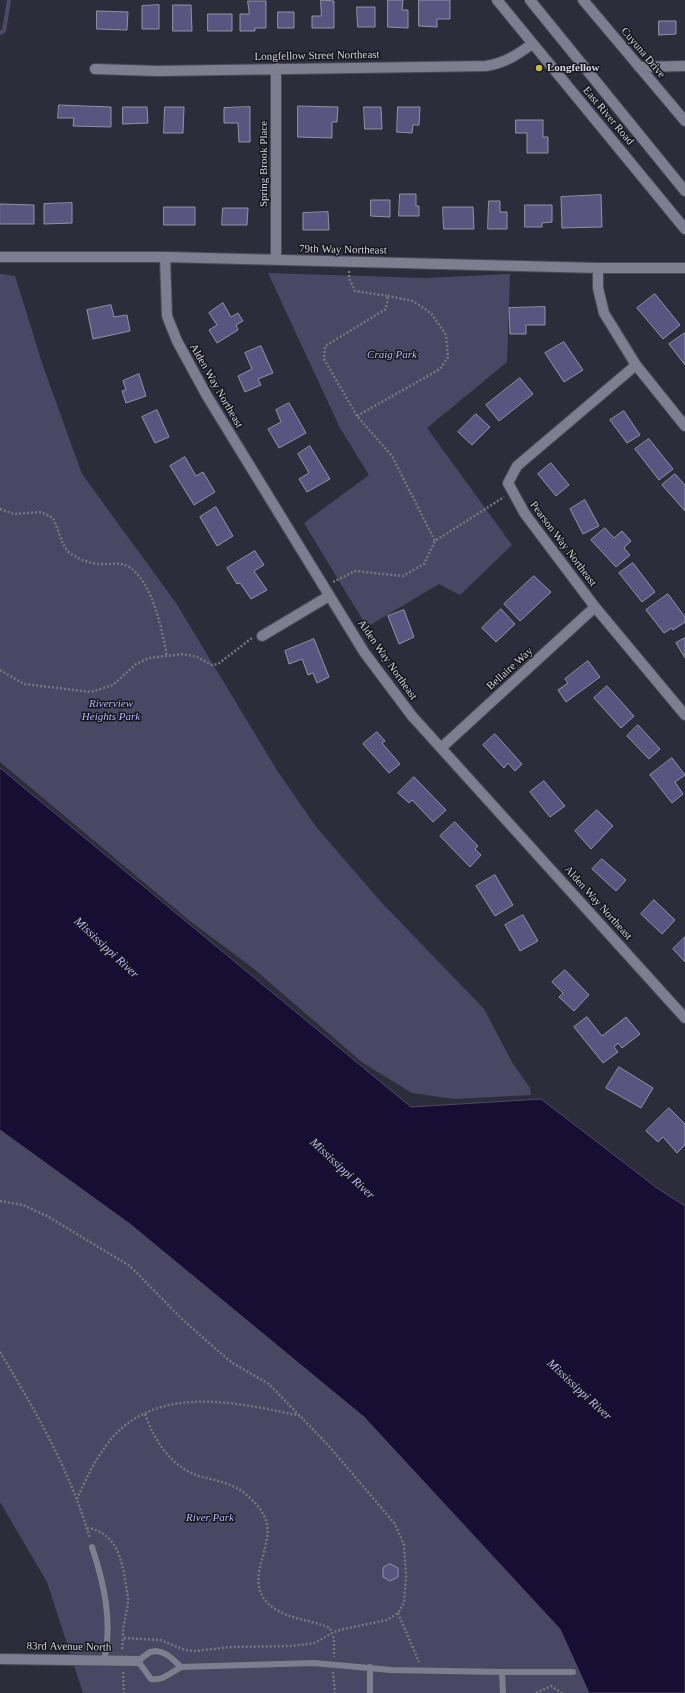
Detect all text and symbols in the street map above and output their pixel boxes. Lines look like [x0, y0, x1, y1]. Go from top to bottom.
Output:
street label: Cuyuna Drive [618, 25, 668, 81]
street label: Longfellow Street Northeast [254, 48, 380, 64]
place label: Longfellow [547, 61, 600, 75]
marker: Longfellow [534, 63, 544, 73]
street label: East River Road [580, 84, 636, 148]
street label: Spring Brook Place [257, 121, 271, 207]
street label: 79th Way Northeast [299, 243, 387, 257]
street label: Alden Way Northeast [187, 342, 245, 430]
park label: Craig Park [367, 348, 417, 362]
street label: Pearson Way Northeast [527, 499, 599, 589]
street label: Alden Way Northeast [354, 617, 420, 703]
street label: Bellaire Way [484, 645, 536, 693]
park label: Riverview Heights Park [82, 697, 140, 723]
street label: Alden Way Northeast [561, 863, 635, 943]
water label: Mississippi River [71, 914, 141, 982]
water label: Mississippi River [307, 1135, 377, 1203]
water label: Mississippi River [544, 1356, 614, 1424]
park label: River Park [186, 1511, 234, 1525]
street label: 83rd Avenue North [27, 1640, 111, 1654]

